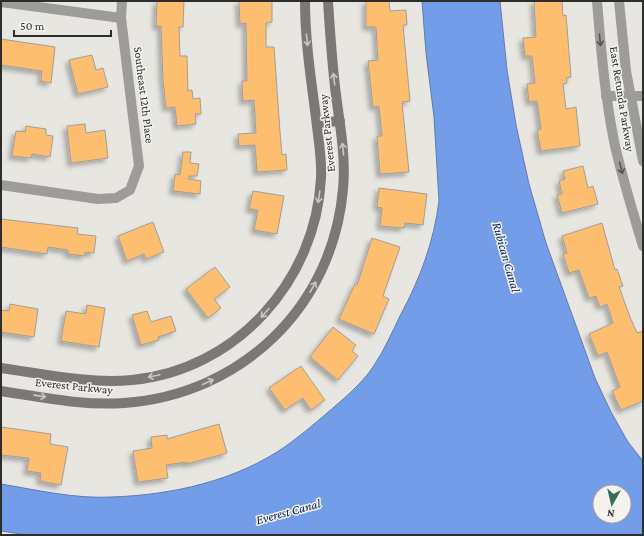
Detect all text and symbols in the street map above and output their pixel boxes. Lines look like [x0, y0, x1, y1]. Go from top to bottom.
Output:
scale bar [14, 12, 111, 38]
text: 50 m [20, 19, 45, 33]
one-way arrow [303, 33, 311, 46]
one-way arrow [596, 33, 604, 46]
street label: East Retunda Parkway [607, 45, 637, 153]
street label: Southeast 12th Place [131, 46, 157, 144]
one-way arrow [330, 73, 338, 86]
street label: Everest Parkway [316, 93, 338, 173]
one-way arrow [339, 143, 347, 156]
one-way arrow [617, 161, 625, 174]
one-way arrow [315, 190, 323, 203]
water label: Rubican Canal [489, 220, 524, 295]
one-way arrow [309, 281, 317, 293]
one-way arrow [261, 308, 270, 318]
one-way arrow [148, 373, 161, 381]
street label: Everest Parkway [34, 375, 114, 397]
one-way arrow [202, 378, 214, 386]
one-way arrow [33, 392, 46, 400]
north arrow [592, 484, 632, 524]
water label: Everest Canal [254, 495, 323, 527]
text: N [606, 507, 615, 520]

